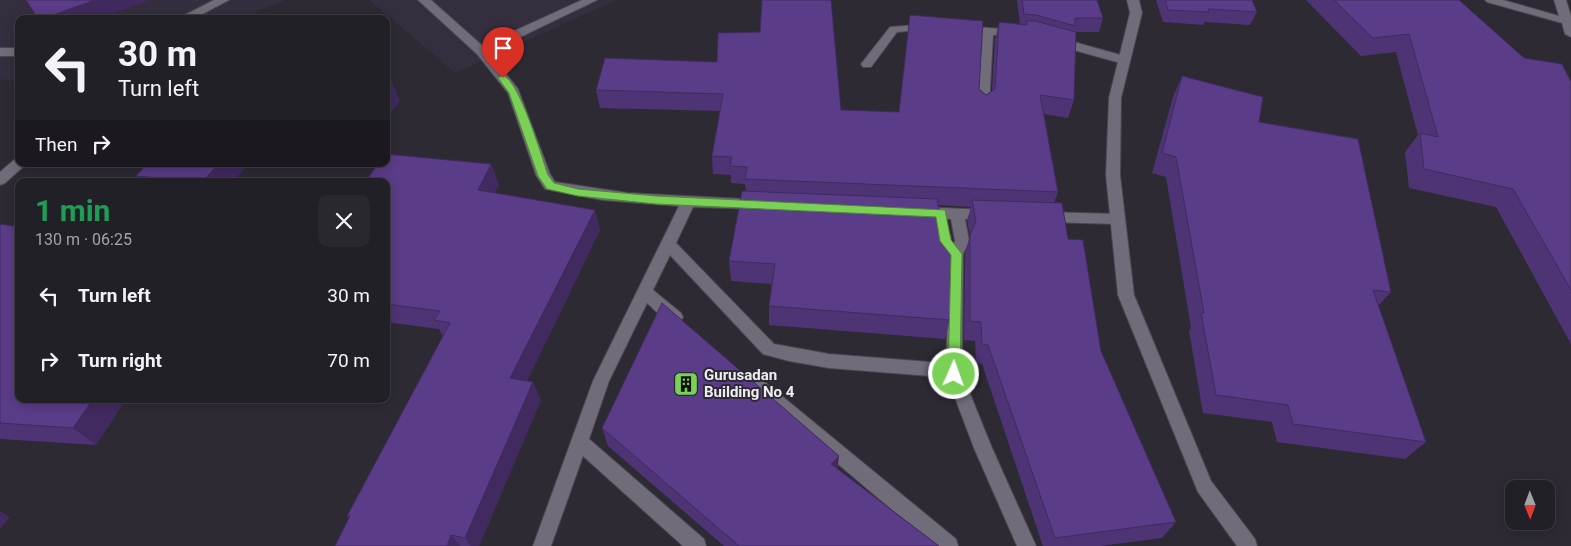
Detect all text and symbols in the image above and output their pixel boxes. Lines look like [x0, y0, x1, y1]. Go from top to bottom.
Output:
pin [482, 27, 524, 78]
text: 30 m [118, 34, 197, 75]
icon: arrive [489, 34, 517, 62]
icon: left [35, 35, 100, 100]
text: Turn left [118, 76, 199, 101]
icon: right [87, 130, 115, 158]
text: Then [35, 133, 77, 156]
text: 1 min [35, 193, 110, 228]
button: close [318, 195, 370, 247]
text: 130 m · 06:25 [35, 230, 132, 249]
icon: left [35, 282, 63, 310]
text: Turn left [78, 284, 151, 307]
text: 30 m [327, 284, 370, 307]
icon: right [35, 347, 63, 375]
position arrow [927, 347, 979, 399]
text: Turn right [78, 349, 162, 372]
text: 70 m [327, 349, 370, 372]
place label: Gurusadan Building No 4 [704, 366, 795, 401]
building icon: Gurusadan Building No 4 [673, 371, 699, 397]
north arrow [1505, 480, 1555, 530]
map controls [1505, 480, 1555, 530]

